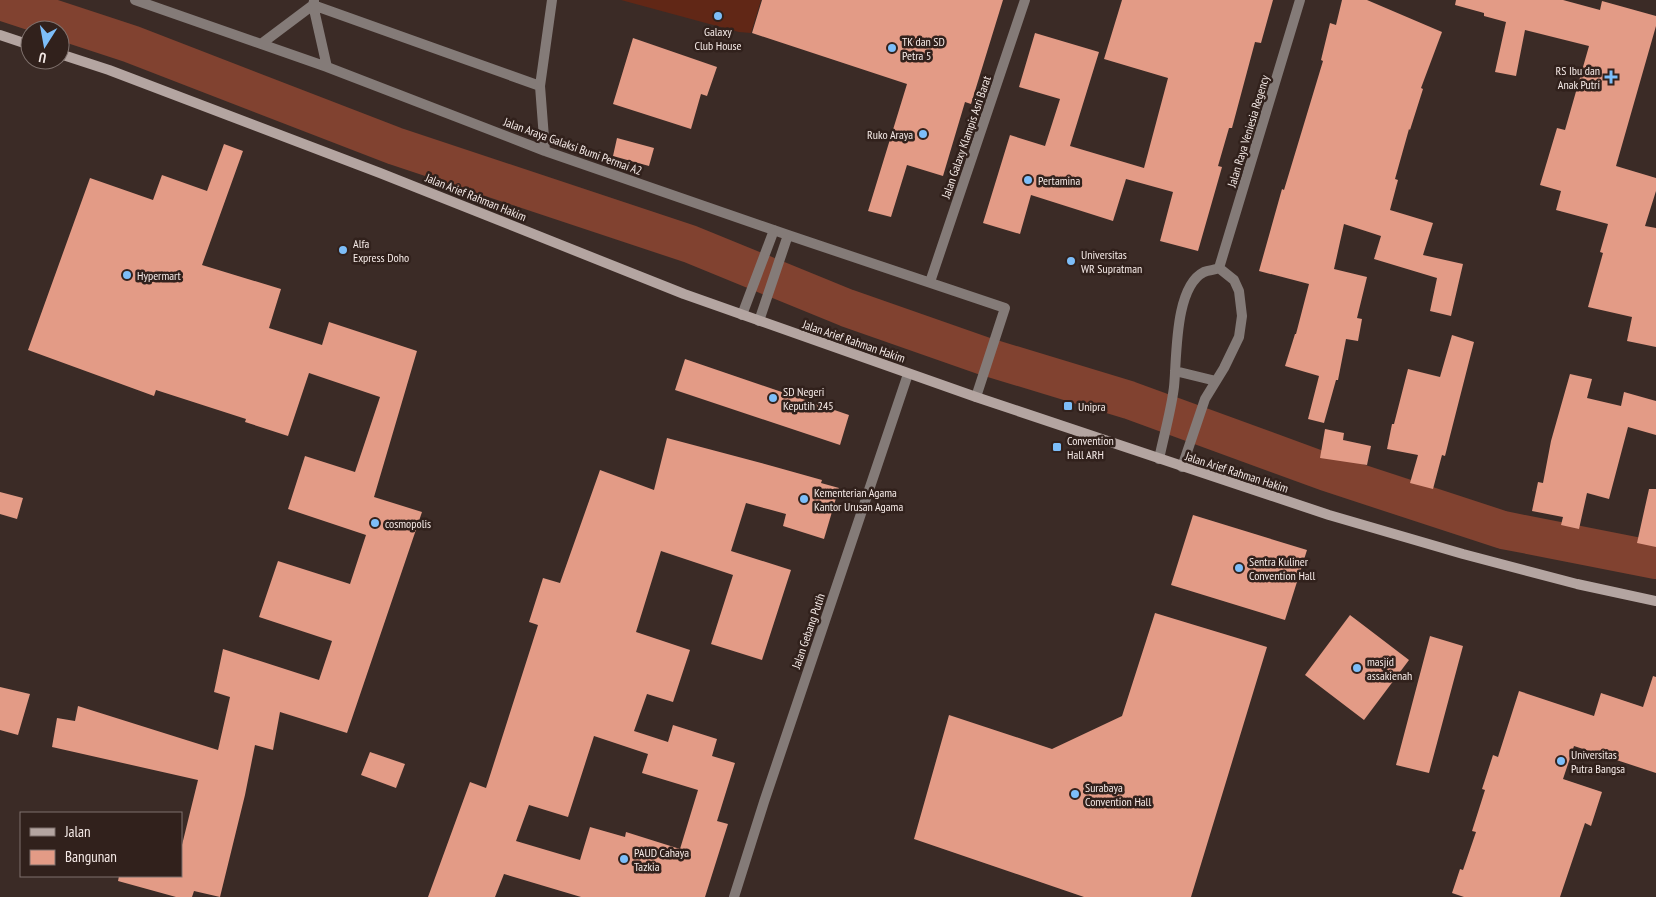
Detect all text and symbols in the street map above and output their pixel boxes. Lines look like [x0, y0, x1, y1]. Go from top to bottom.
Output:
marker: Galaxy Club House [712, 10, 724, 22]
north arrow [20, 20, 70, 70]
place label: Galaxy Club House [694, 24, 742, 53]
place label: TK dan SD Petra 5 [902, 34, 945, 63]
marker: TK dan SD Petra 5 [886, 42, 898, 54]
text: U [37, 48, 48, 67]
place label: RS Ibu dan Anak Putri [1556, 63, 1600, 92]
marker: RS Ibu dan Anak Putri [1604, 70, 1618, 84]
street label: Jalan Galaxy Klampis Asri Barat [938, 73, 994, 201]
street label: Jalan Raya Veniesia Regency [1224, 73, 1272, 190]
street label: Jalan Araya Galaksi Bumi Permai A2 [501, 114, 644, 178]
place label: Ruko Araya [867, 127, 913, 142]
marker: Ruko Araya [917, 128, 929, 140]
street label: Jalan Arief Rahman Hakim [422, 170, 529, 224]
place label: Pertamina [1038, 173, 1080, 188]
marker: Pertamina [1022, 174, 1034, 186]
place label: Alfa Express Doho [353, 236, 409, 265]
marker: Alfa Express Doho [337, 244, 349, 256]
place label: Universitas WR Supratman [1081, 247, 1142, 276]
marker: Universitas WR Supratman [1065, 255, 1077, 267]
place label: Hypermart [137, 268, 182, 283]
marker: Hypermart [121, 269, 133, 281]
street label: Jalan Arief Rahman Hakim [800, 316, 907, 366]
place label: SD Negeri Keputih 245 [783, 384, 834, 413]
marker: SD Negeri Keputih 245 [767, 392, 779, 404]
place label: Unipra [1078, 399, 1106, 414]
marker: Unipra [1062, 400, 1074, 412]
place label: Convention Hall ARH [1067, 433, 1114, 462]
marker: Convention Hall ARH [1051, 441, 1063, 453]
street label: Jalan Arief Rahman Hakim [1183, 448, 1291, 496]
place label: Kementerian Agama Kantor Urusan Agama [814, 485, 903, 514]
marker: Kementerian Agama Kantor Urusan Agama [798, 493, 810, 505]
place label: cosmopolis [385, 516, 431, 531]
marker: cosmopolis [369, 517, 381, 529]
place label: Sentra Kuliner Convention Hall [1249, 554, 1315, 583]
marker: Sentra Kuliner Convention Hall [1233, 562, 1245, 574]
street label: Jalan Gebang Putih [788, 591, 828, 671]
place label: masjid assakienah [1367, 654, 1412, 683]
marker: masjid assakienah [1351, 662, 1363, 674]
place label: Universitas Putra Bangsa [1571, 747, 1625, 776]
marker: Universitas Putra Bangsa [1555, 755, 1567, 767]
place label: Surabaya Convention Hall [1085, 780, 1151, 809]
marker: Surabaya Convention Hall [1069, 788, 1081, 800]
legend [20, 812, 182, 877]
text: Jalan [64, 822, 91, 841]
place label: PAUD Cahaya Tazkia [634, 845, 689, 874]
text: Bangunan [65, 847, 117, 866]
marker: PAUD Cahaya Tazkia [618, 853, 630, 865]

